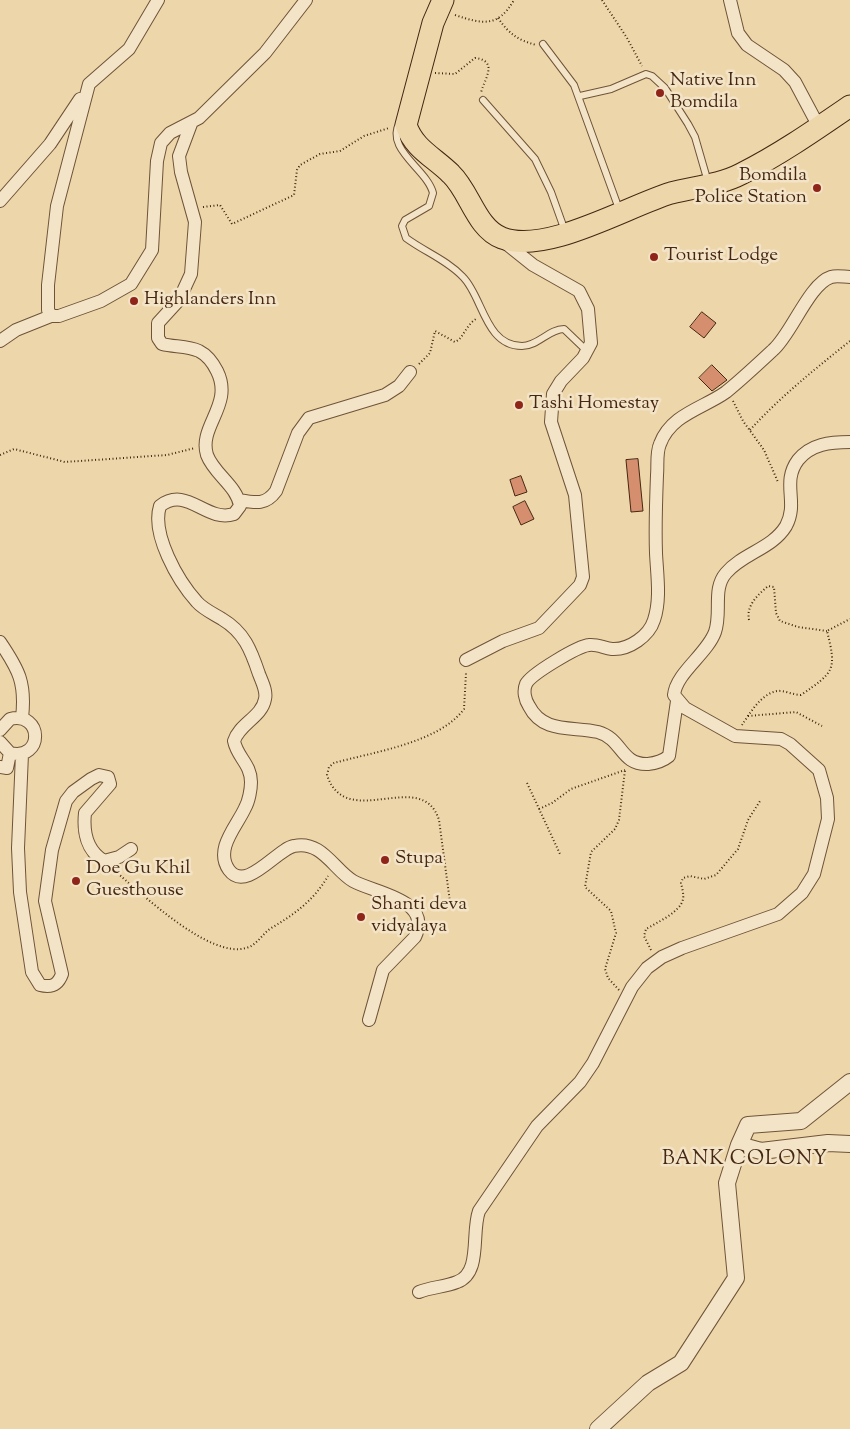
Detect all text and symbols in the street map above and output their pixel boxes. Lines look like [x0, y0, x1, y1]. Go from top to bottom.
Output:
place label: Native Inn Bomdila [670, 71, 756, 115]
marker: Native Inn Bomdila [654, 87, 666, 99]
place label: Bomdila Police Station [695, 166, 807, 210]
marker: Bomdila Police Station [811, 182, 823, 194]
place label: Tourist Lodge [664, 246, 778, 268]
marker: Tourist Lodge [648, 251, 660, 263]
place label: Highlanders Inn [144, 290, 277, 312]
marker: Highlanders Inn [128, 295, 140, 307]
place label: Tashi Homestay [529, 394, 659, 416]
marker: Tashi Homestay [513, 399, 525, 411]
place label: Stupa [395, 849, 443, 871]
marker: Stupa [379, 854, 391, 866]
place label: Doe Gu Khil Guesthouse [86, 859, 190, 903]
marker: Doe Gu Khil Guesthouse [70, 875, 82, 887]
place label: Shanti deva vidyalaya [371, 895, 467, 939]
marker: Shanti deva vidyalaya [355, 911, 367, 923]
district label: BANK COLONY [661, 1149, 829, 1173]

